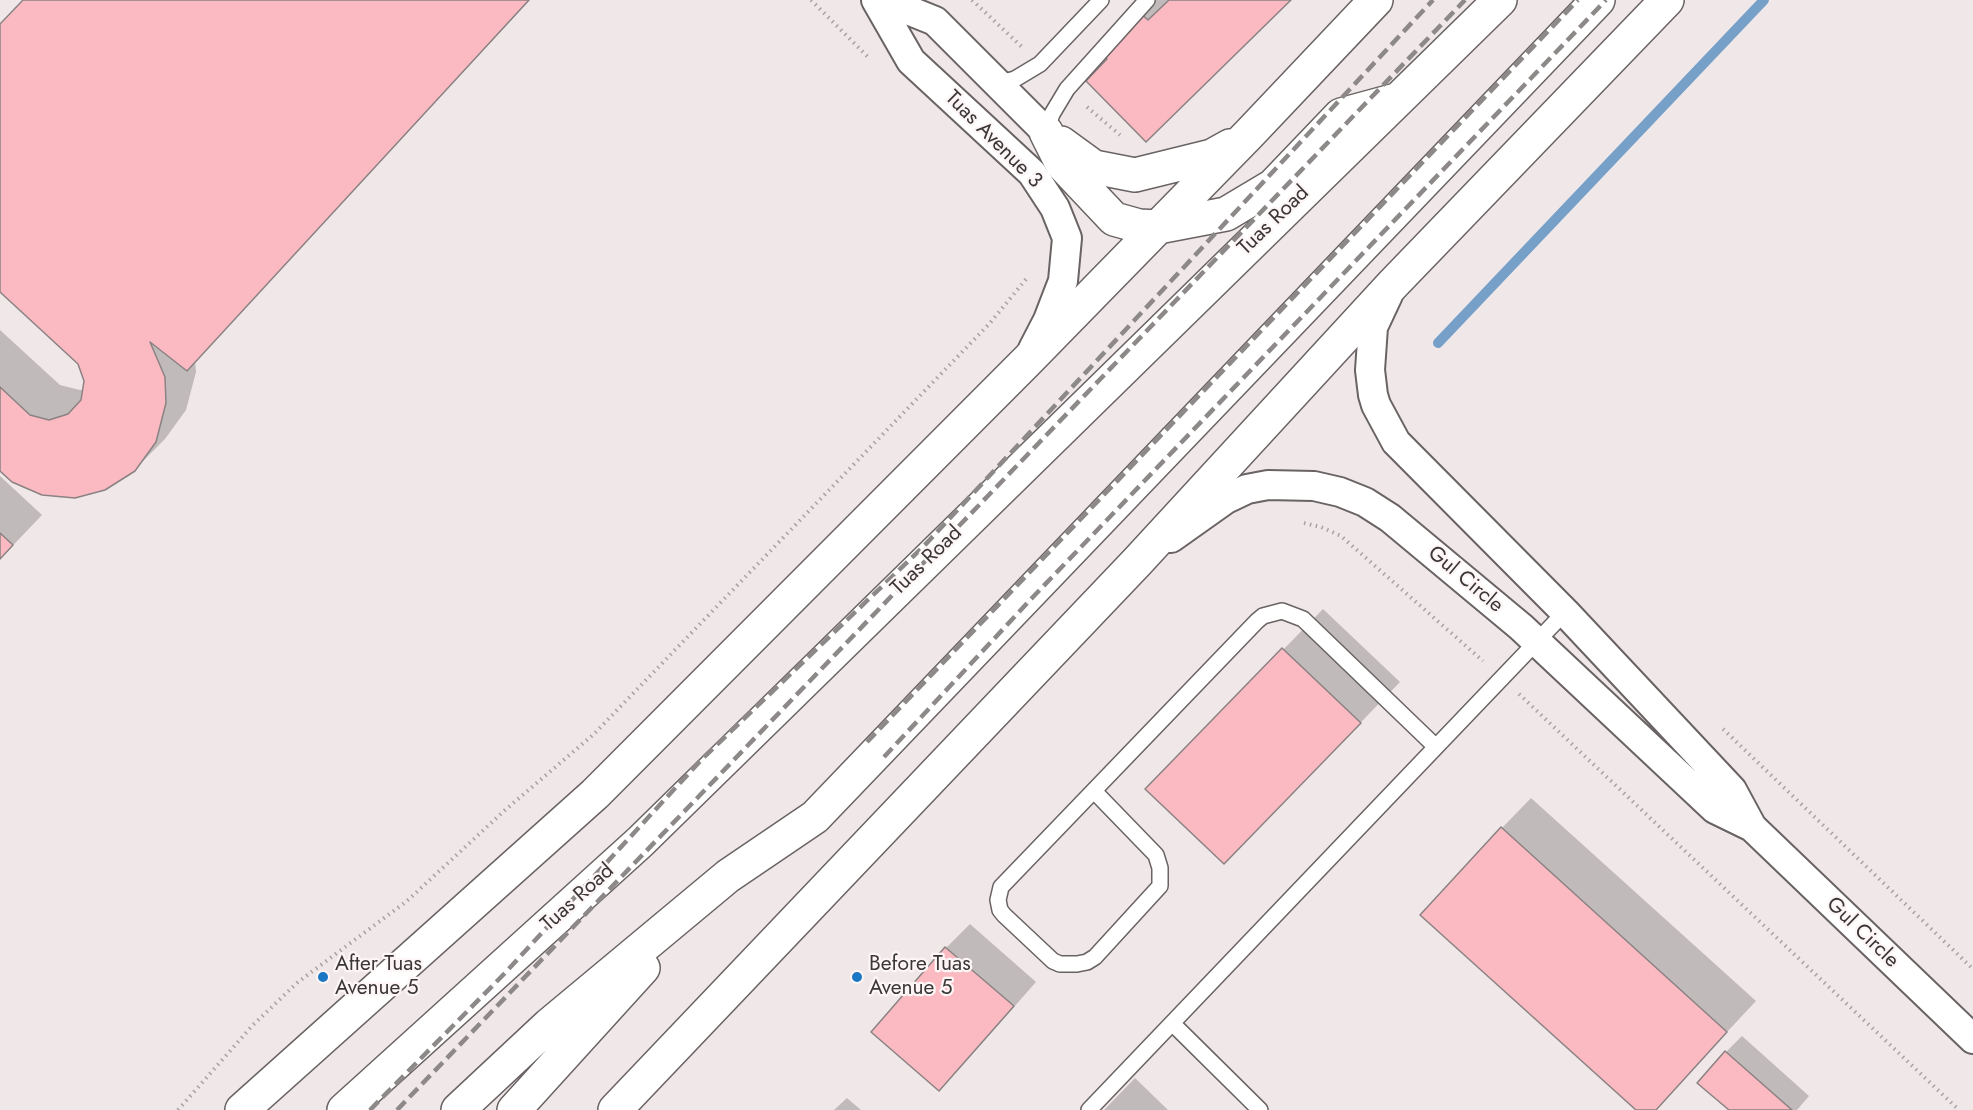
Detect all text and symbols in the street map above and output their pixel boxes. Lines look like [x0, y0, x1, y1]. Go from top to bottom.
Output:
street label: Tuas Avenue 3 [939, 86, 1047, 194]
street label: Tuas Road [1233, 181, 1315, 261]
street label: Tuas Road [886, 521, 968, 601]
street label: Gul Circle [1422, 541, 1508, 619]
street label: Tuas Road [536, 859, 620, 937]
street label: Gul Circle [1821, 892, 1903, 974]
place label: After Tuas Avenue 5 [335, 952, 422, 1002]
place label: Before Tuas Avenue 5 [869, 952, 971, 1002]
marker: After Tuas Avenue 5 [316, 970, 330, 984]
marker: Before Tuas Avenue 5 [850, 970, 864, 984]

